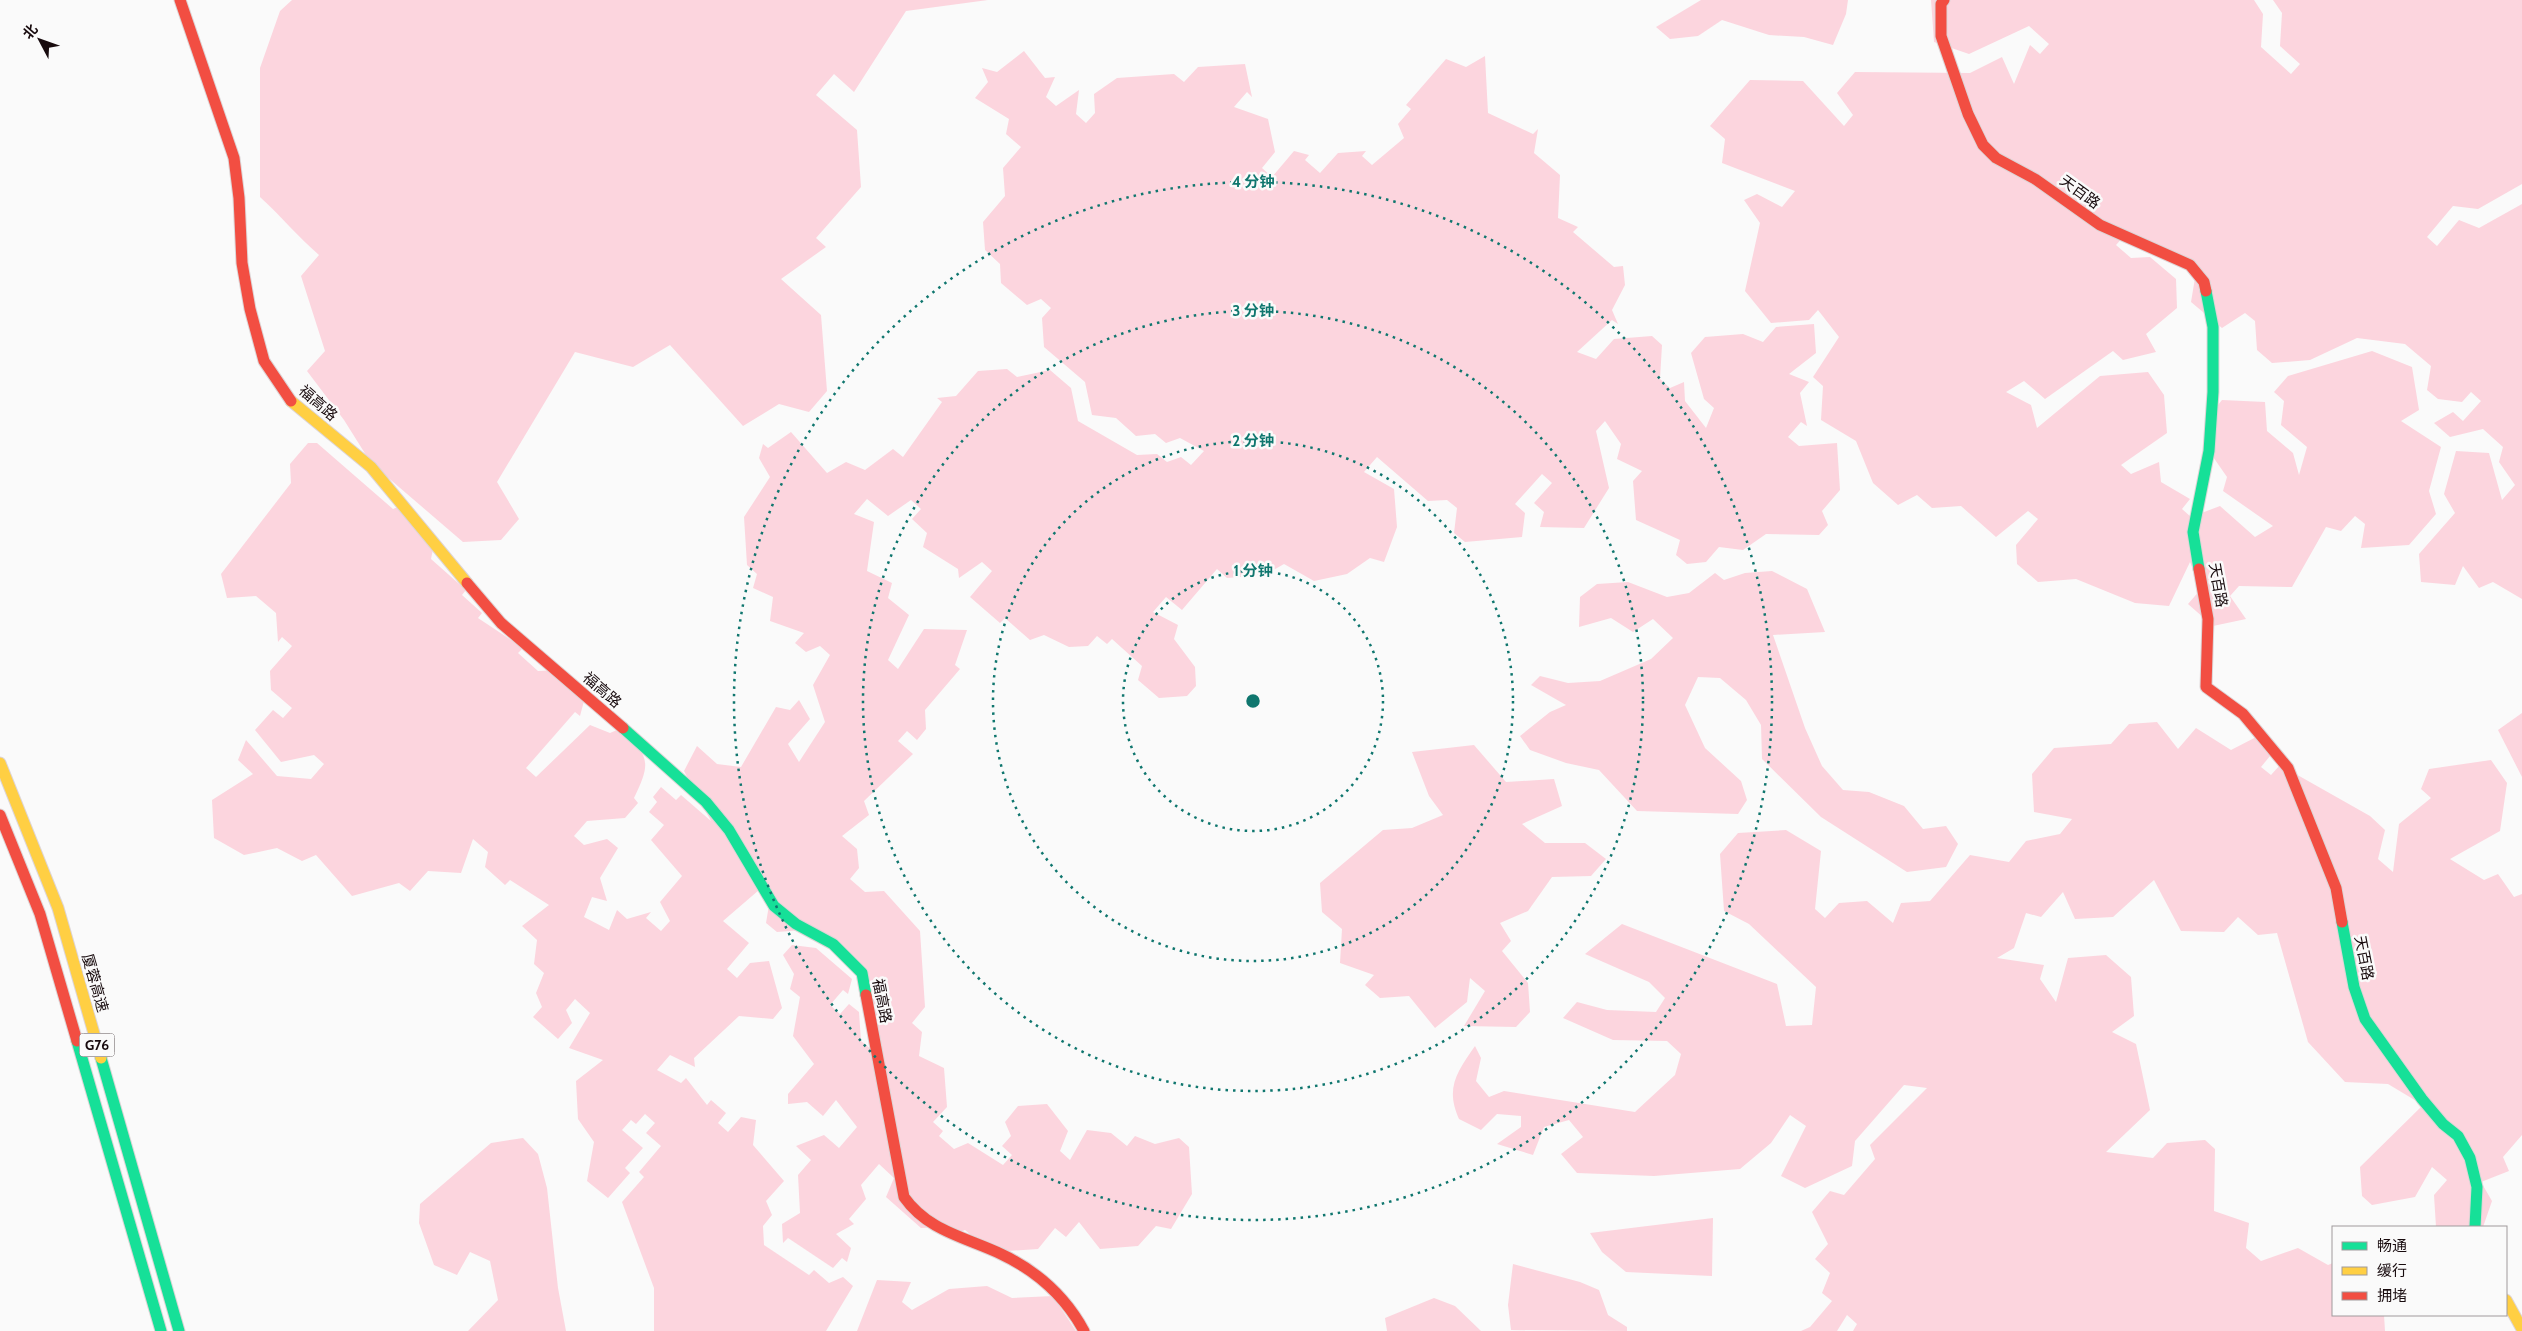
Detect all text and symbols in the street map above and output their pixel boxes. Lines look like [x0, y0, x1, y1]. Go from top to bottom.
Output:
north arrow [15, 15, 65, 65]
text: 北 [19, 20, 42, 43]
street label: 天百路 [2057, 171, 2103, 213]
text: 4 分钟 [1232, 173, 1274, 191]
text: 3 分钟 [1232, 302, 1274, 320]
street label: 福高路 [295, 381, 341, 425]
text: 2 分钟 [1232, 432, 1274, 450]
street label: 天百路 [2205, 561, 2231, 609]
text: 1 分钟 [1234, 562, 1272, 580]
street label: 福高路 [579, 668, 625, 712]
centre of rings [1244, 692, 1262, 710]
street label: 天百路 [2351, 934, 2377, 982]
street label: 厦蓉高速 [78, 952, 112, 1014]
street label: 福高路 [869, 977, 895, 1025]
road number: G76 [80, 1034, 114, 1056]
legend [2332, 1226, 2507, 1316]
text: 畅通 [2377, 1237, 2407, 1255]
text: 缓行 [2377, 1262, 2407, 1280]
text: 拥堵 [2377, 1287, 2407, 1305]

